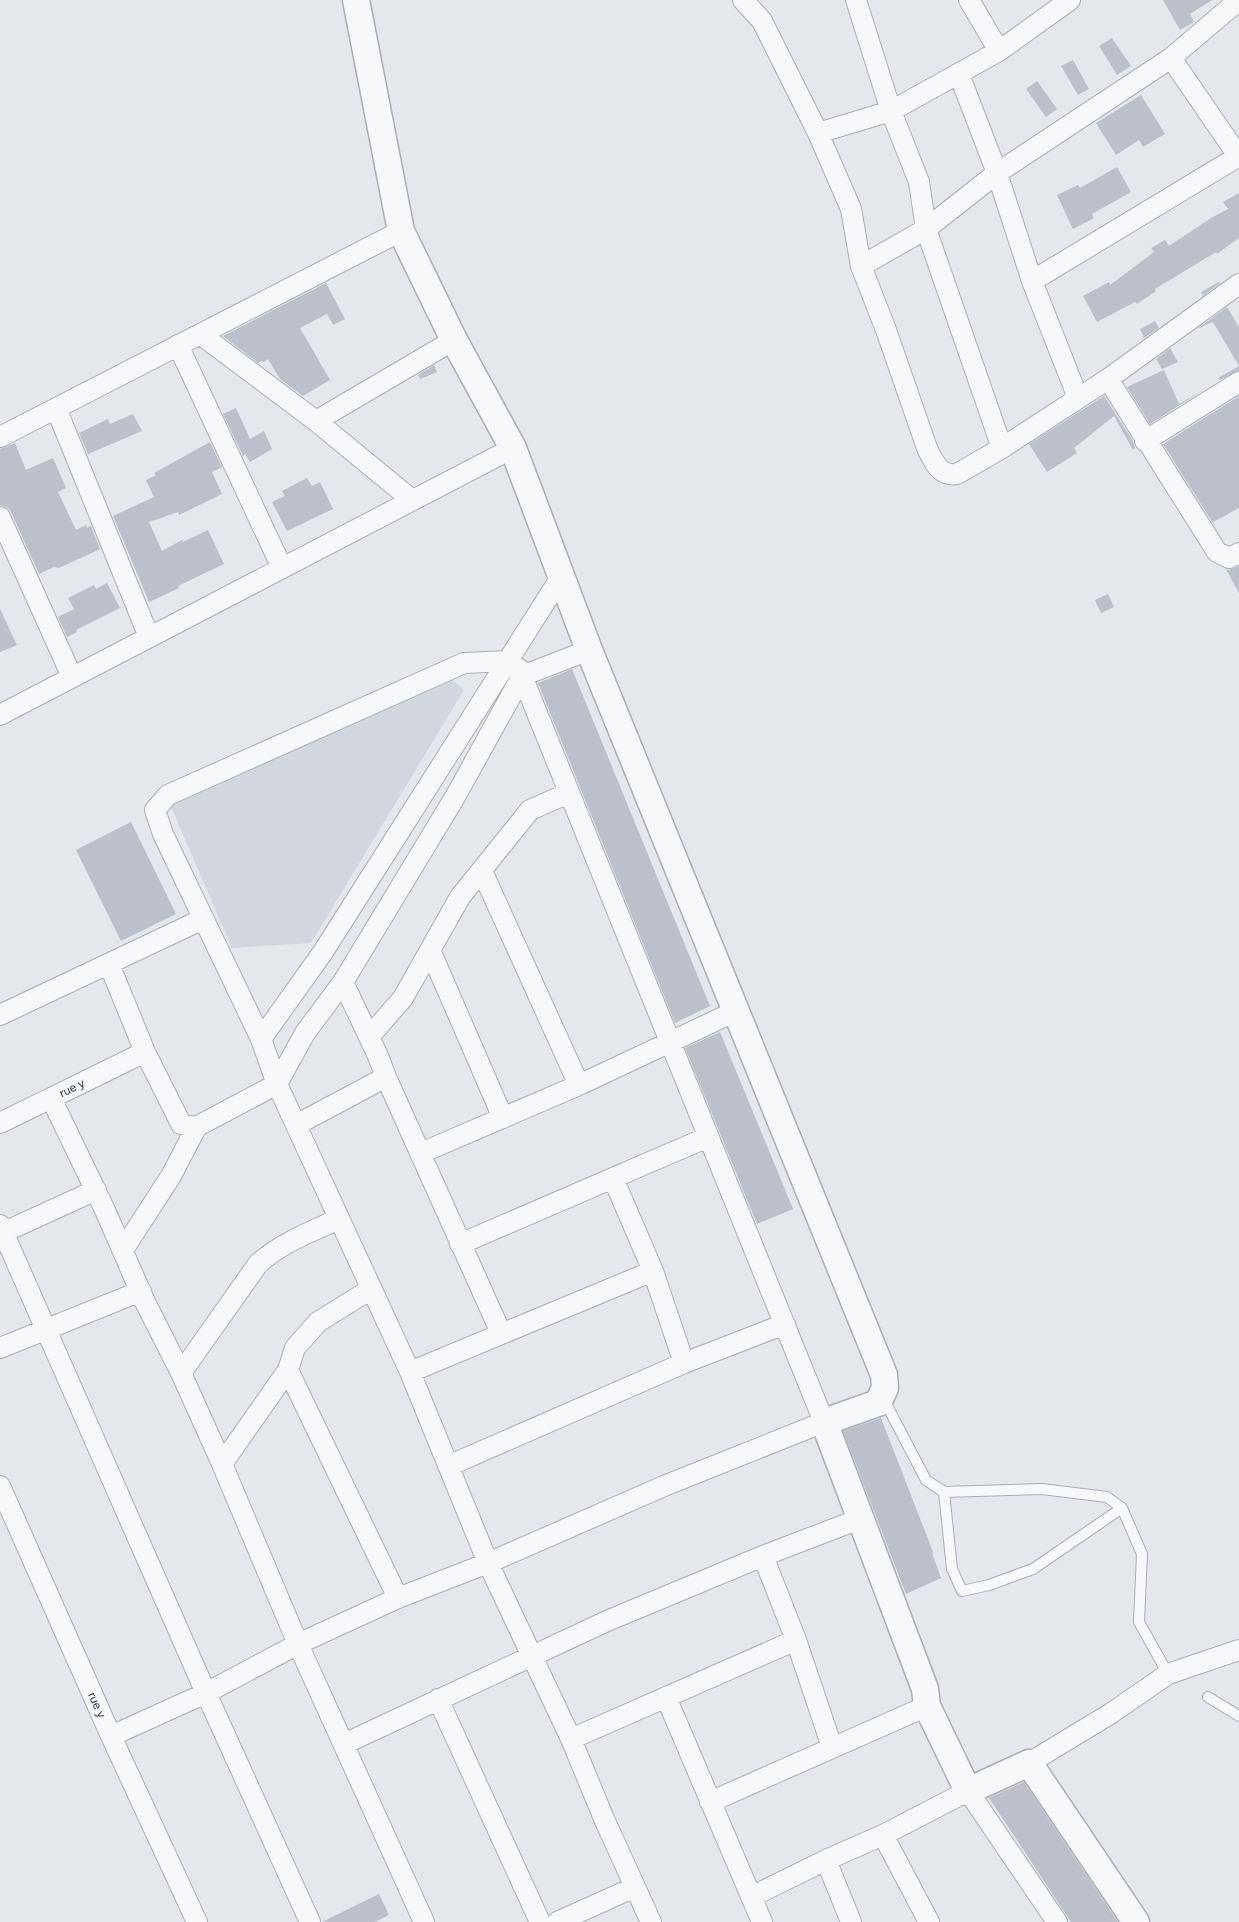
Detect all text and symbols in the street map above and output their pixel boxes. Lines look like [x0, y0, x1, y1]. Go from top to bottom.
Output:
street label: rue y [57, 1076, 88, 1100]
street label: rue y [85, 1690, 109, 1721]

